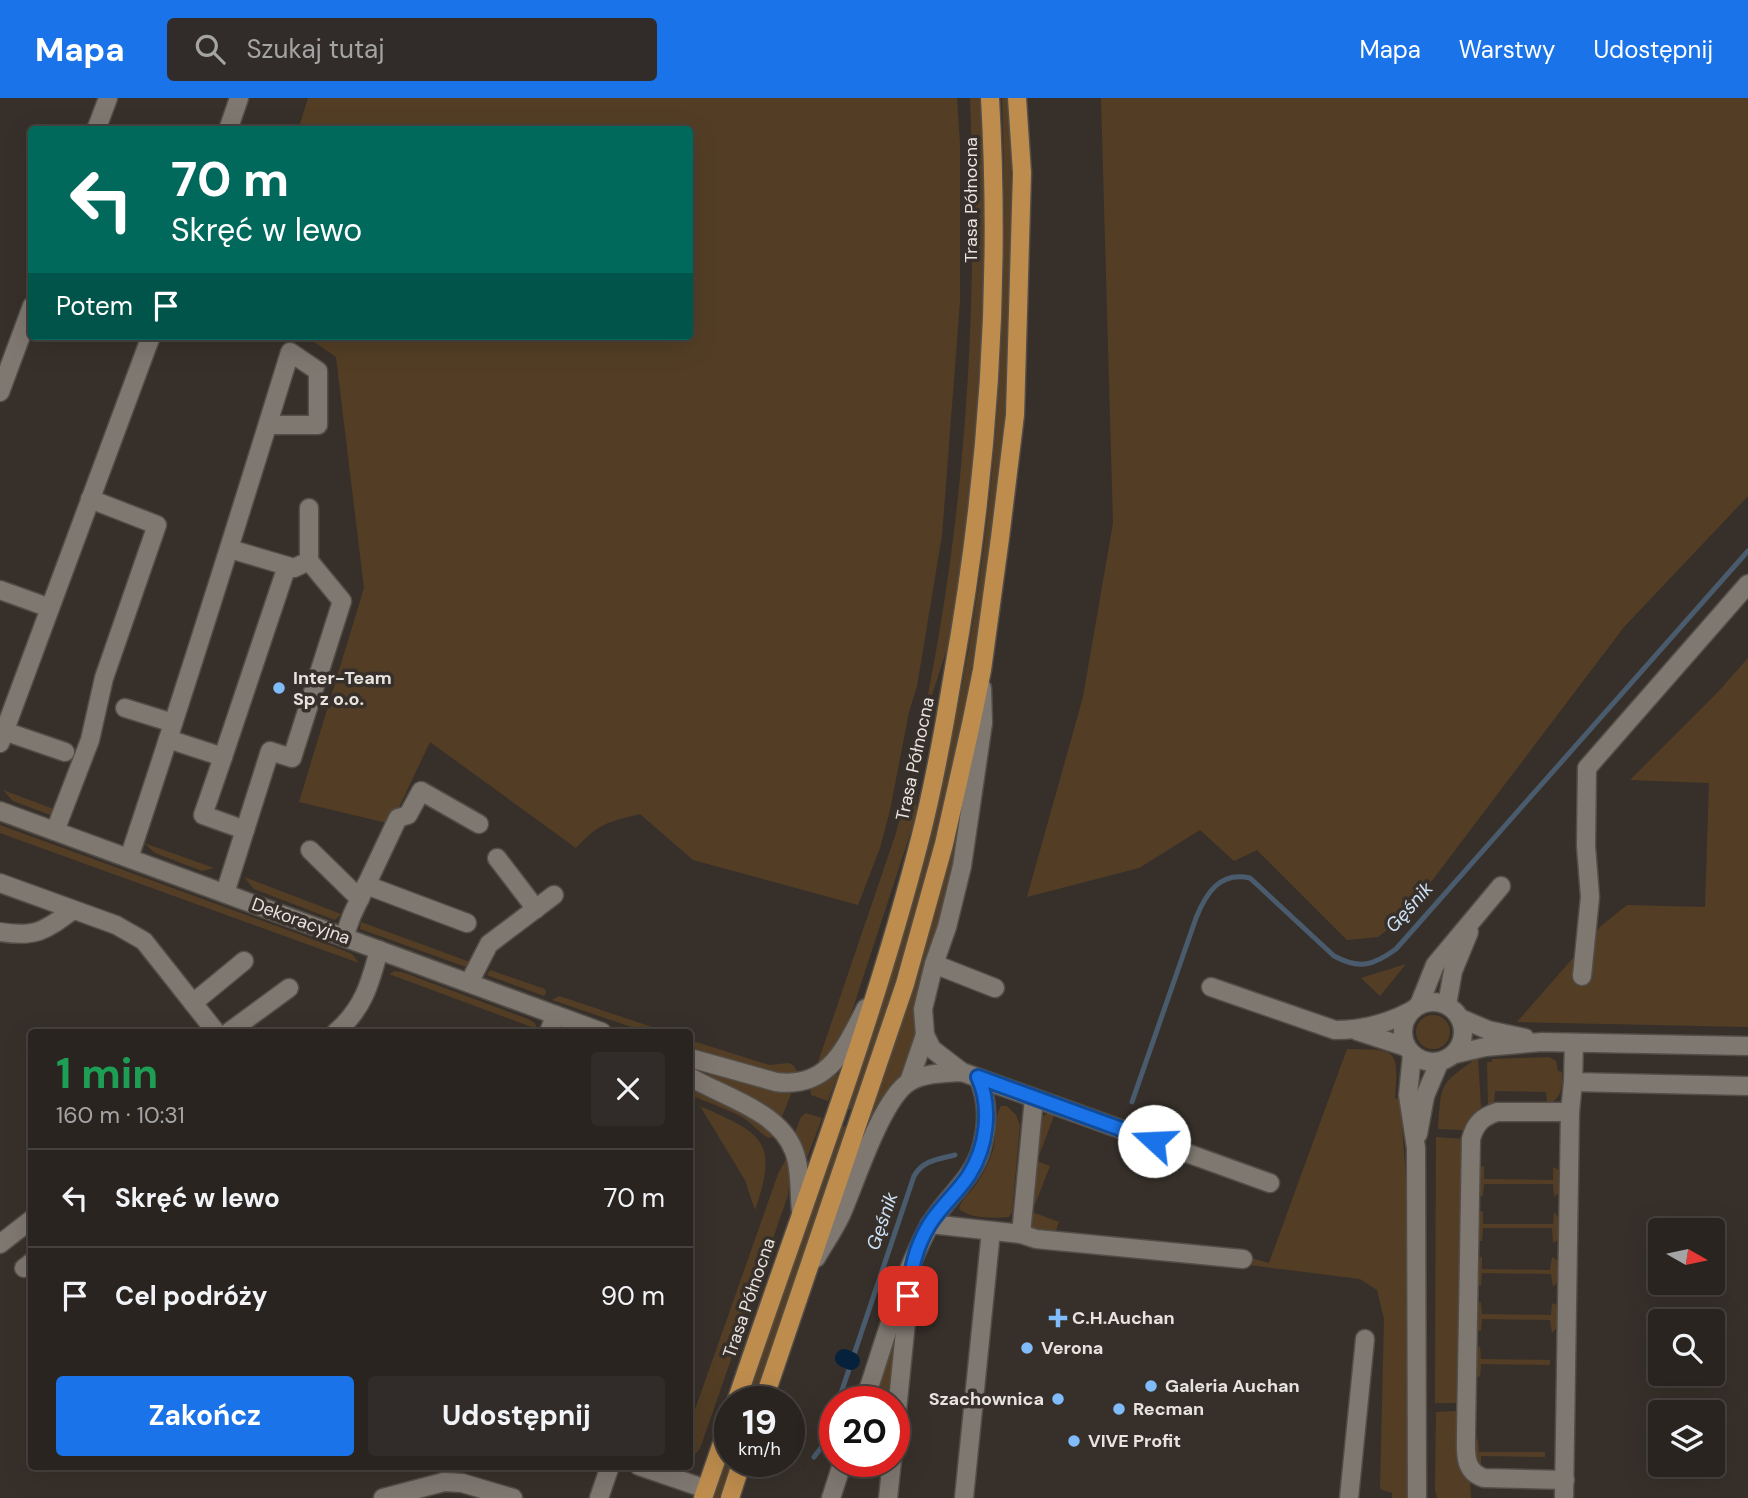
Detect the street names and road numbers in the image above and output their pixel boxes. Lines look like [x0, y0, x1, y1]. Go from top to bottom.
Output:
street label: Trasa Północna [959, 137, 983, 263]
street label: Trasa Północna [890, 695, 940, 823]
street label: Dekoracyjna [249, 892, 353, 950]
street label: Trasa Północna [717, 1235, 781, 1361]

